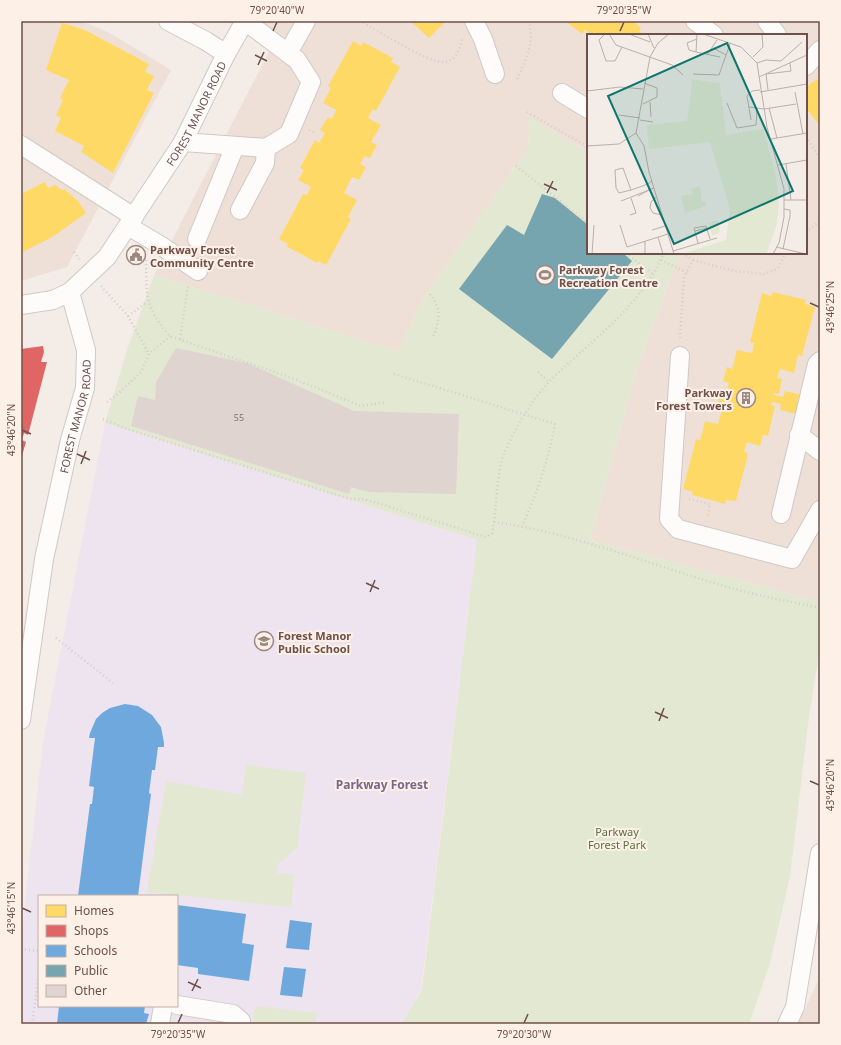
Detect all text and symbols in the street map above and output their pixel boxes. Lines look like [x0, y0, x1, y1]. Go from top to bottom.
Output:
text: 79°20'40"W [250, 3, 305, 17]
text: 79°20'35"W [597, 3, 652, 17]
inset map [587, 34, 807, 254]
street label: FOREST MANOR ROAD [162, 58, 229, 168]
place label: Parkway Forest Community Centre [150, 242, 254, 270]
public building icon: Parkway Forest Community Centre [125, 244, 147, 266]
place label: Parkway Forest Recreation Centre [559, 262, 659, 290]
sports icon: Parkway Forest Recreation Centre [534, 264, 556, 286]
text: 43°46'25"N [823, 281, 837, 333]
street label: FOREST MANOR ROAD [56, 359, 93, 474]
place label: Parkway Forest Towers [656, 385, 733, 413]
building icon: Parkway Forest Towers [735, 387, 757, 409]
text: 43°46'20"N [4, 404, 18, 456]
house number: 55 [234, 411, 244, 424]
place label: Forest Manor Public School [278, 628, 351, 656]
school or university icon: Forest Manor Public School [253, 630, 275, 652]
text: 43°46'20"N [823, 759, 837, 811]
district label: Parkway Forest [336, 776, 428, 793]
park label: Parkway Forest Park [588, 824, 646, 852]
text: 43°46'15"N [4, 882, 18, 934]
legend [38, 895, 178, 1007]
text: Homes [74, 902, 114, 919]
text: Shops [74, 922, 109, 939]
text: Schools [74, 942, 117, 959]
text: Public [74, 962, 108, 979]
text: Other [74, 982, 107, 999]
text: 79°20'35"W [151, 1027, 206, 1041]
text: 79°20'30"W [497, 1027, 552, 1041]

